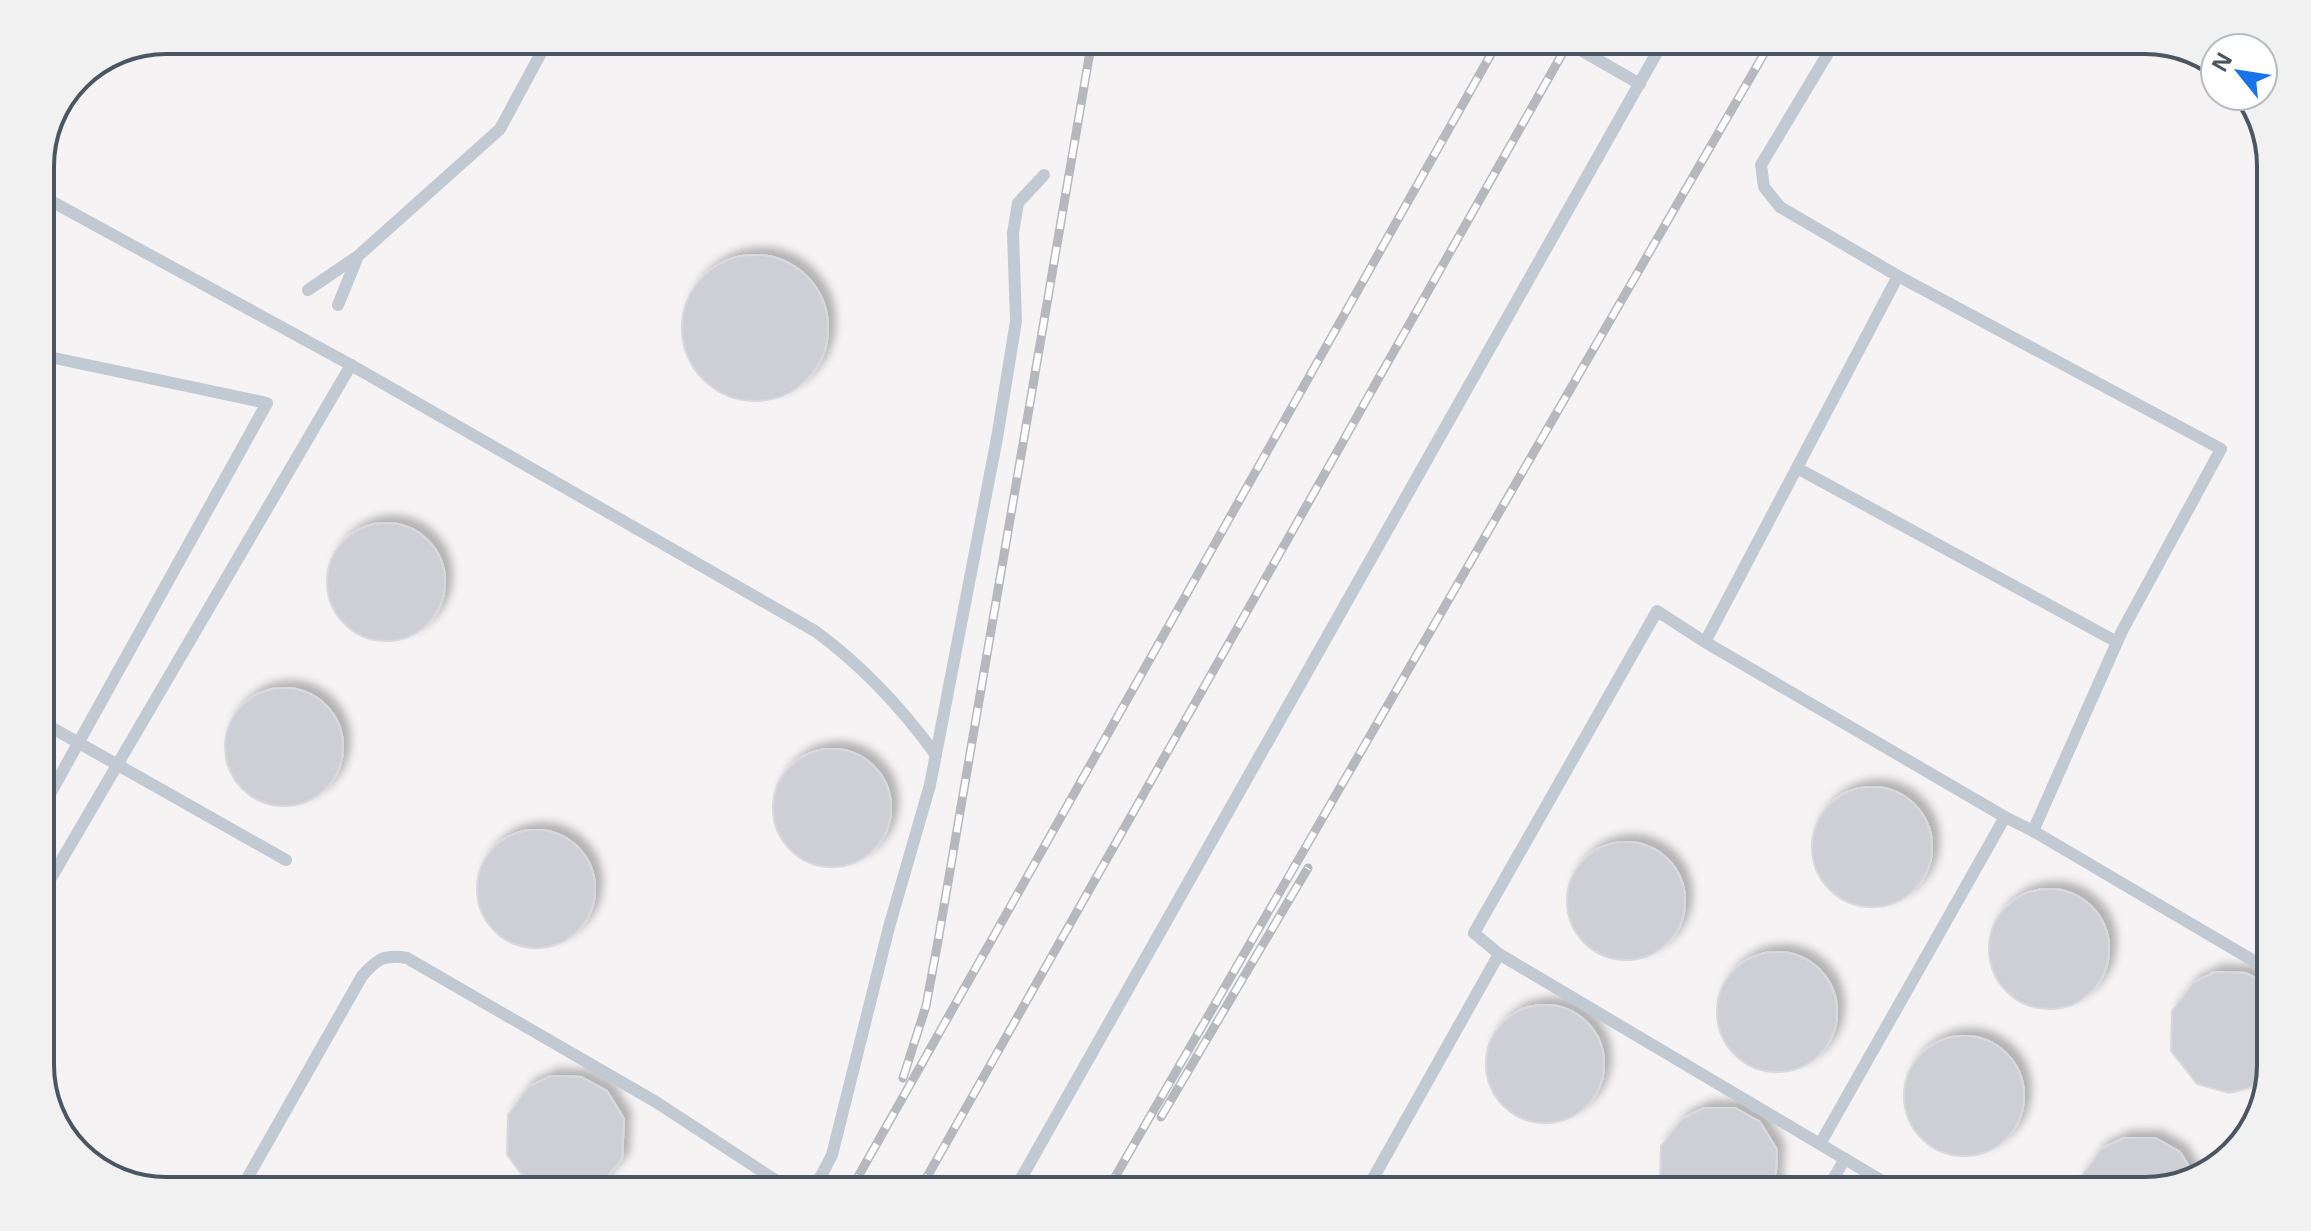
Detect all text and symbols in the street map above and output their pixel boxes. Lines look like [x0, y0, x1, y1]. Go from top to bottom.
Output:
north arrow [2199, 32, 2279, 112]
text: N [2203, 46, 2238, 77]

